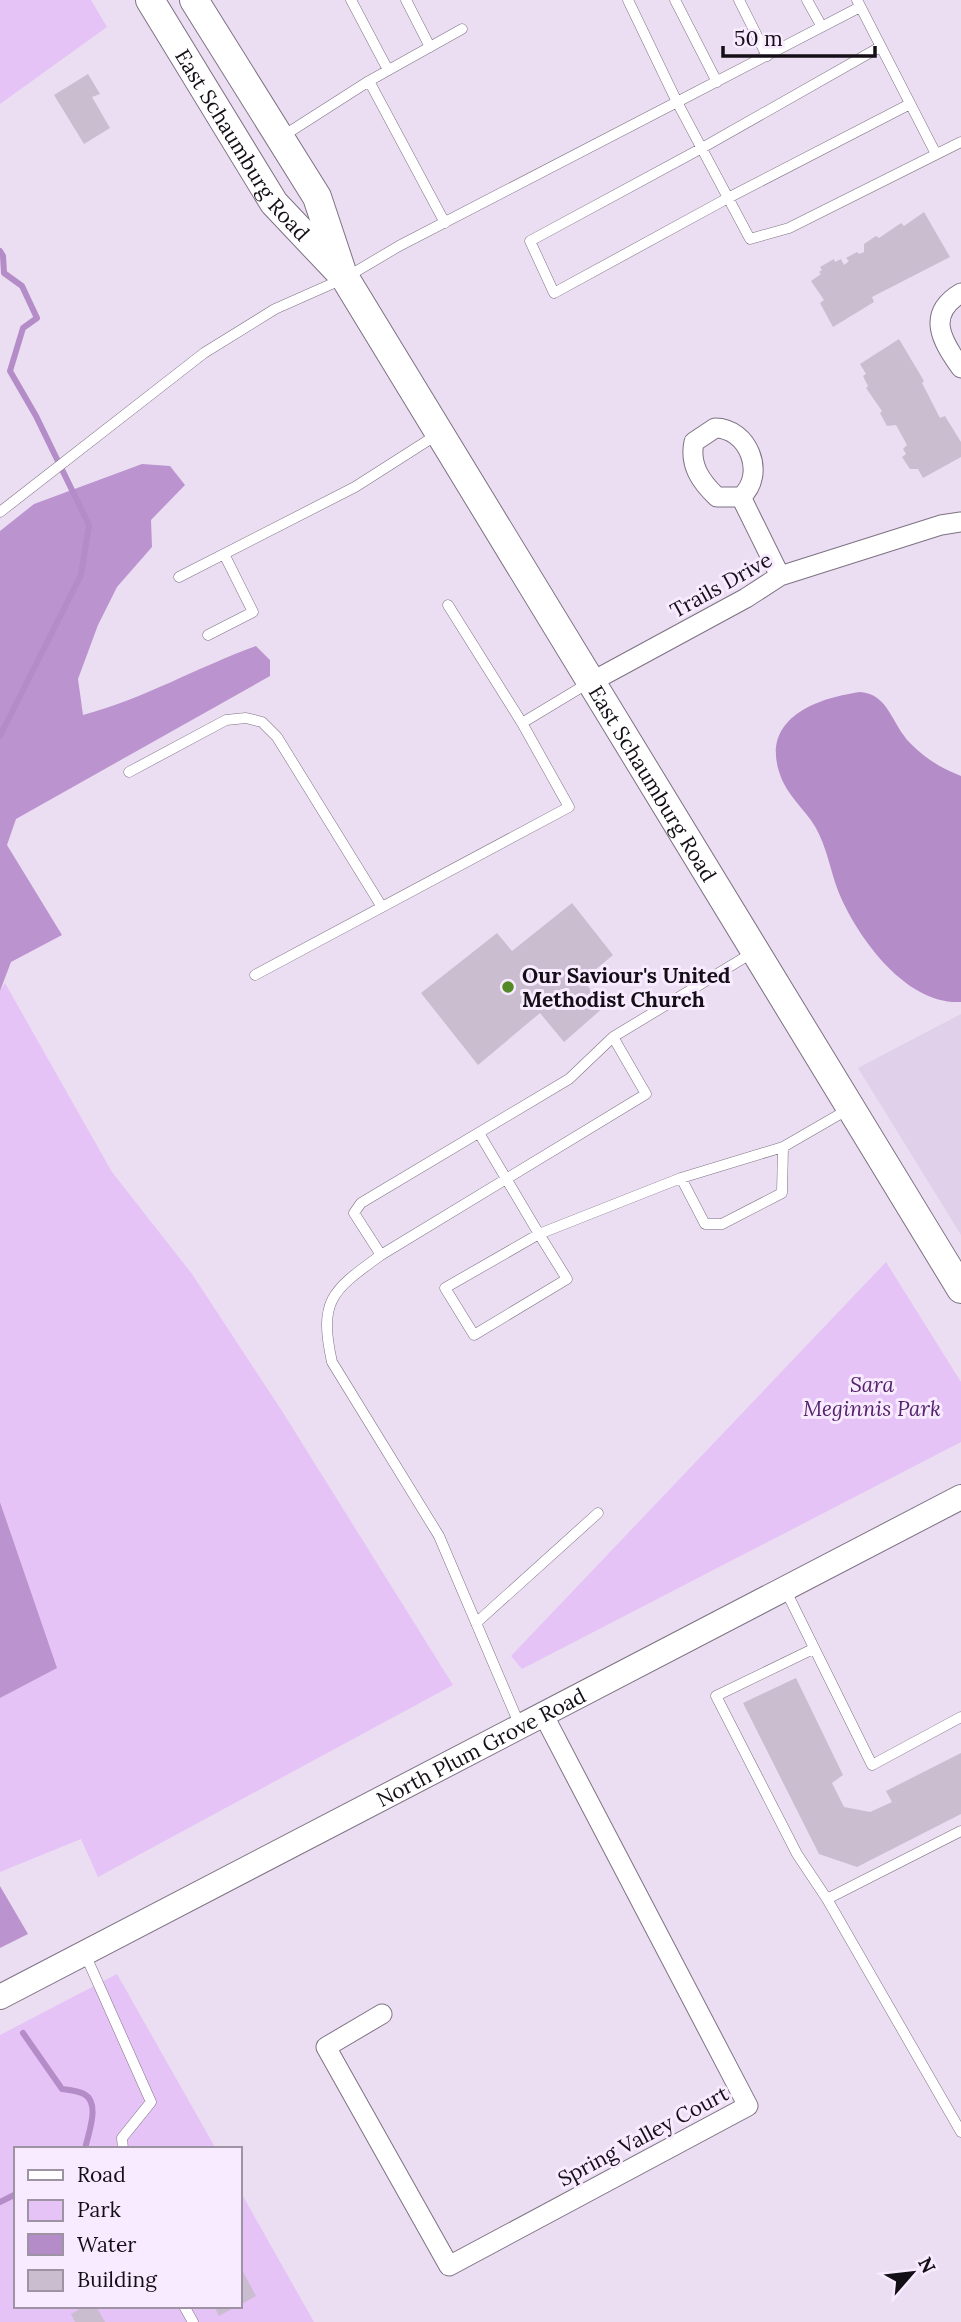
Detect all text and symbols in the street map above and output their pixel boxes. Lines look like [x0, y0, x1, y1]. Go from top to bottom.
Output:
scale bar [723, 14, 875, 58]
text: 50 m [734, 25, 783, 52]
street label: East Schaumburg Road [170, 44, 316, 246]
street label: Trails Drive [665, 546, 777, 624]
street label: East Schaumburg Road [583, 680, 723, 886]
place label: Our Saviour's United Methodist Church [522, 962, 731, 1013]
marker: Our Saviour's United Methodist Church [500, 979, 516, 995]
park label: Sara Meginnis Park [803, 1371, 941, 1422]
street label: North Plum Grove Road [372, 1681, 590, 1812]
street label: Spring Valley Court [553, 2079, 734, 2192]
legend [14, 2147, 242, 2308]
text: Road [77, 2161, 126, 2188]
text: Park [77, 2196, 121, 2223]
text: Water [77, 2231, 136, 2258]
north arrow [877, 2238, 947, 2308]
text: N [913, 2253, 941, 2277]
text: Building [77, 2266, 157, 2293]

